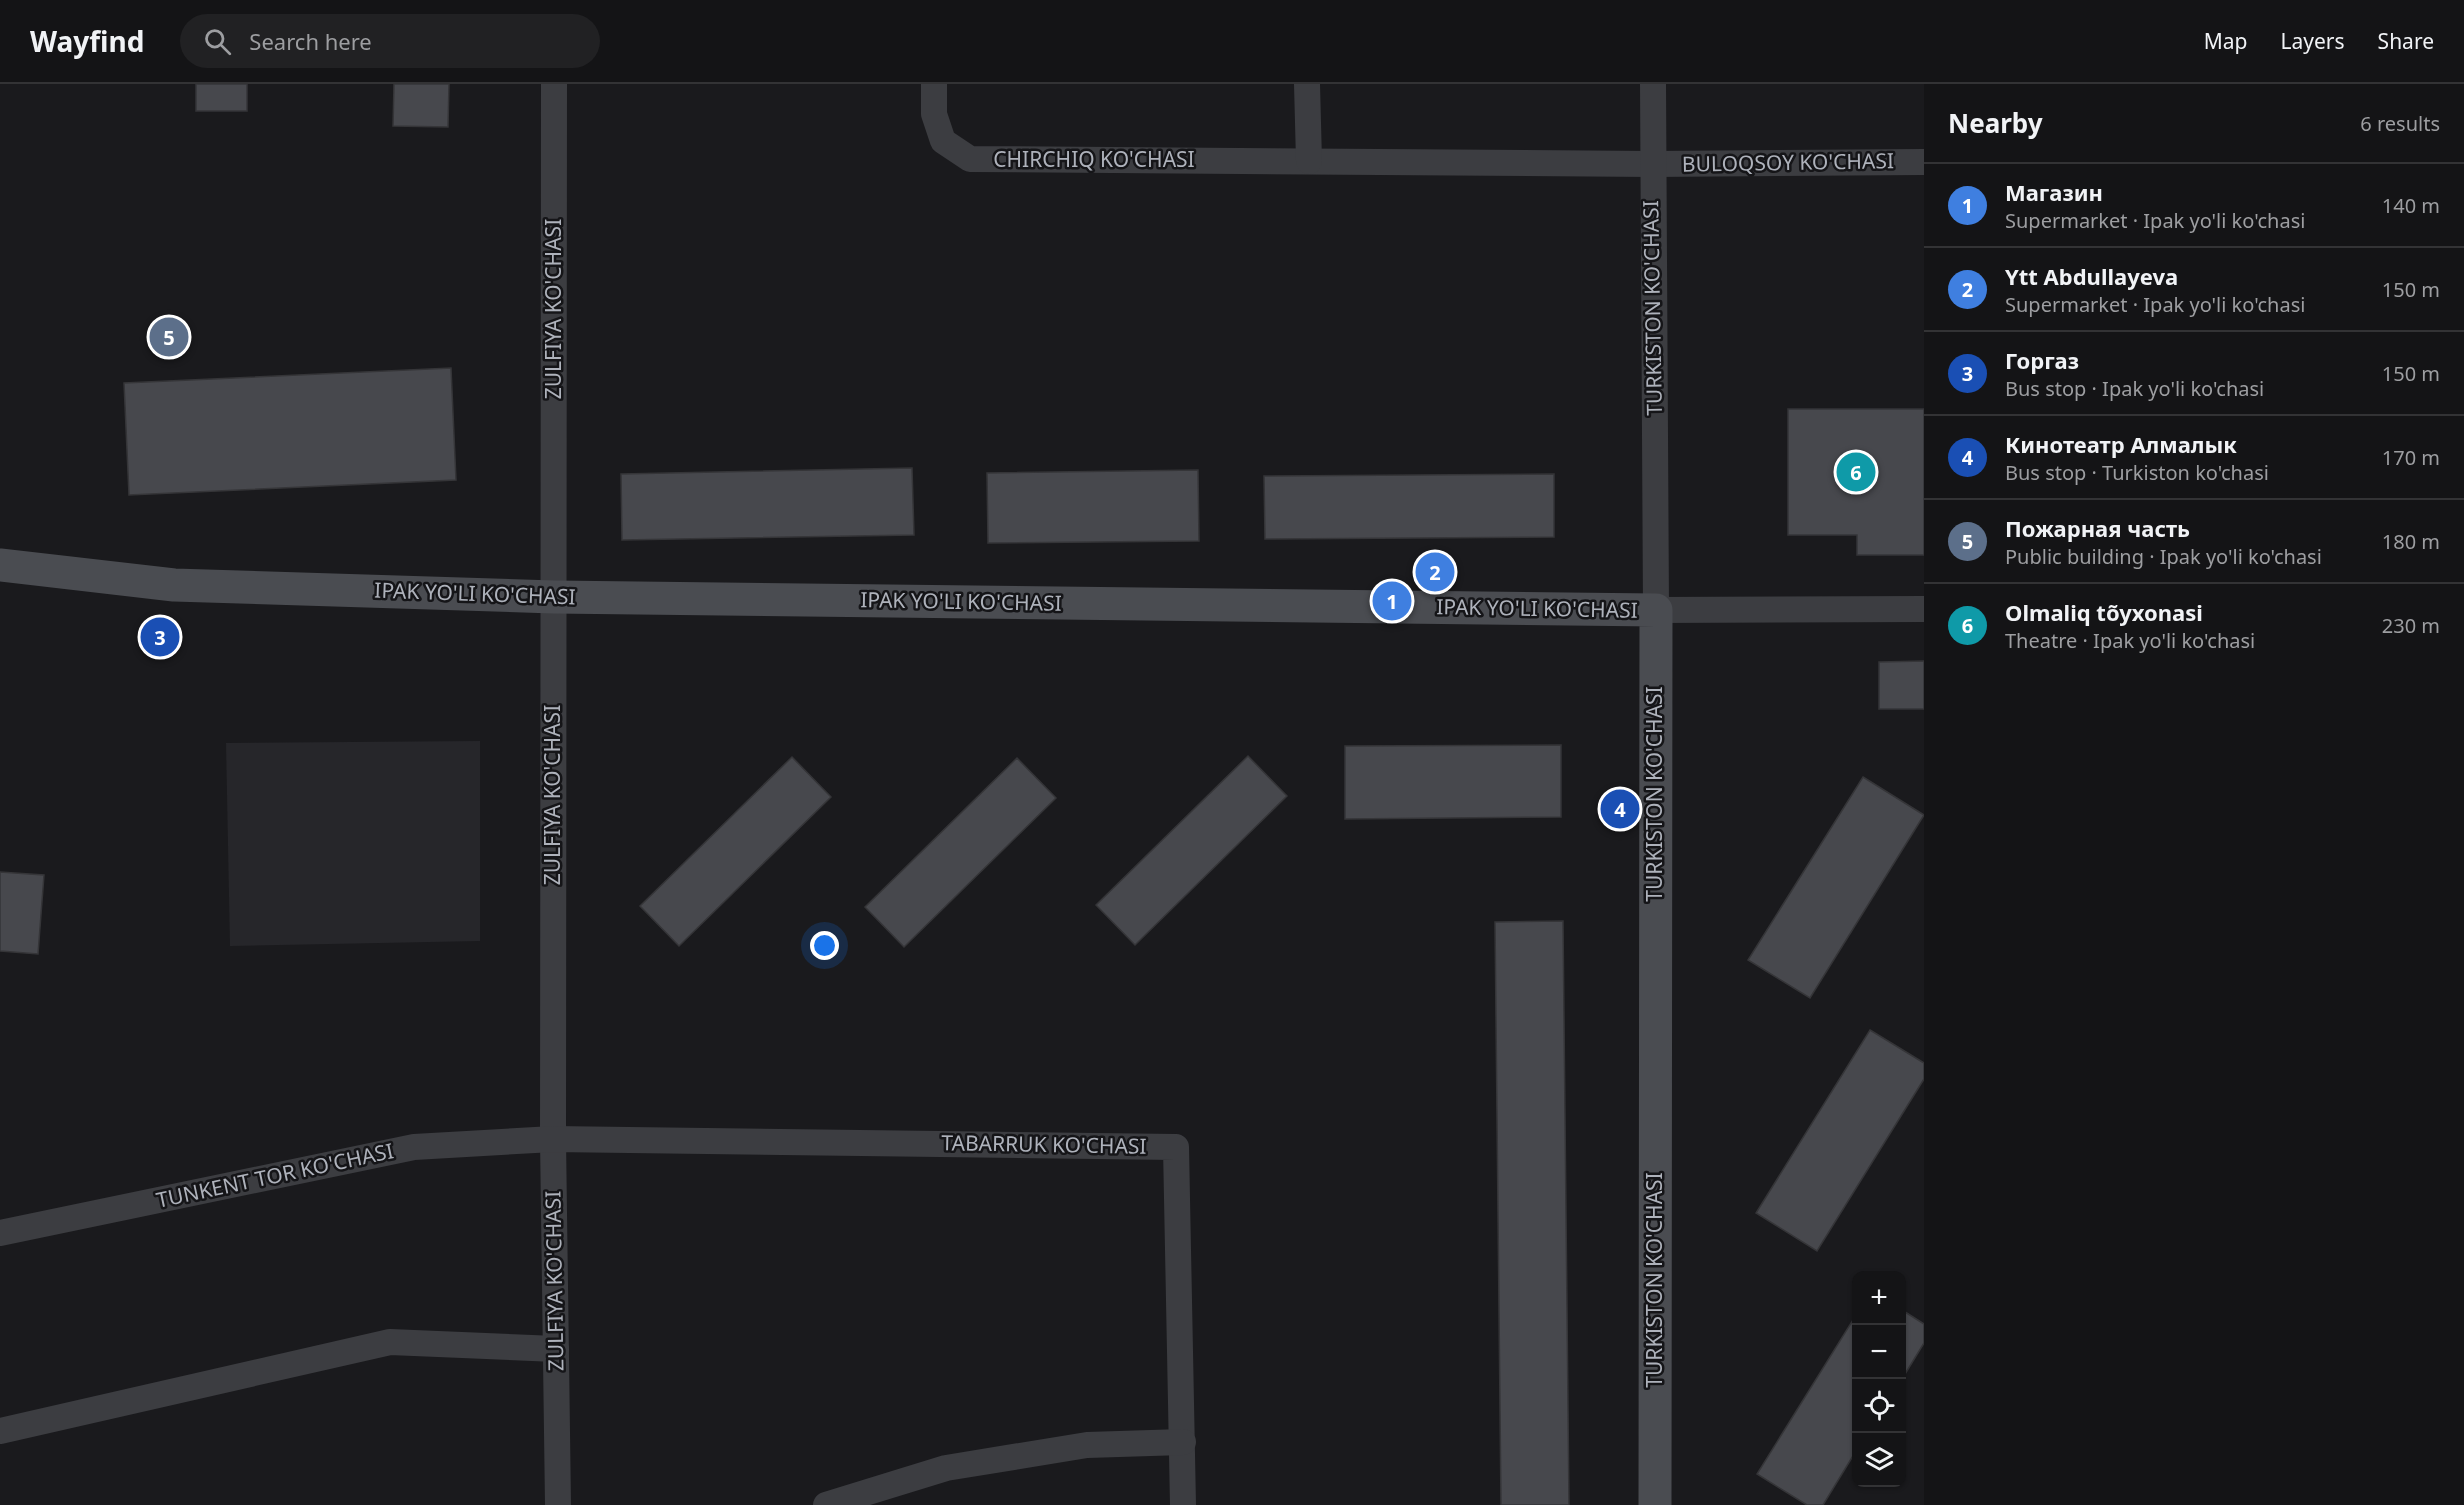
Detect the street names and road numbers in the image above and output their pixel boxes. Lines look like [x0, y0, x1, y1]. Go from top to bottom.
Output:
street label: CHIRCHIQ KO'CHASI [993, 145, 1195, 173]
street label: BULOQSOY KO'CHASI [1682, 146, 1894, 178]
street label: TURKISTON KO'CHASI [1636, 200, 1668, 416]
street label: ZULFIYA KO'CHASI [539, 219, 567, 399]
street label: IPAK YO'LI KO'CHASI [374, 575, 576, 611]
street label: IPAK YO'LI KO'CHASI [860, 585, 1062, 617]
street label: IPAK YO'LI KO'CHASI [1436, 592, 1638, 624]
street label: TURKISTON KO'CHASI [1640, 686, 1668, 902]
street label: ZULFIYA KO'CHASI [538, 705, 566, 885]
street label: TABARRUK KO'CHASI [941, 1128, 1147, 1160]
street label: TUNKENT TOR KO'CHASI [154, 1136, 396, 1214]
street label: TURKISTON KO'CHASI [1640, 1172, 1668, 1388]
street label: ZULFIYA KO'CHASI [538, 1191, 570, 1371]

